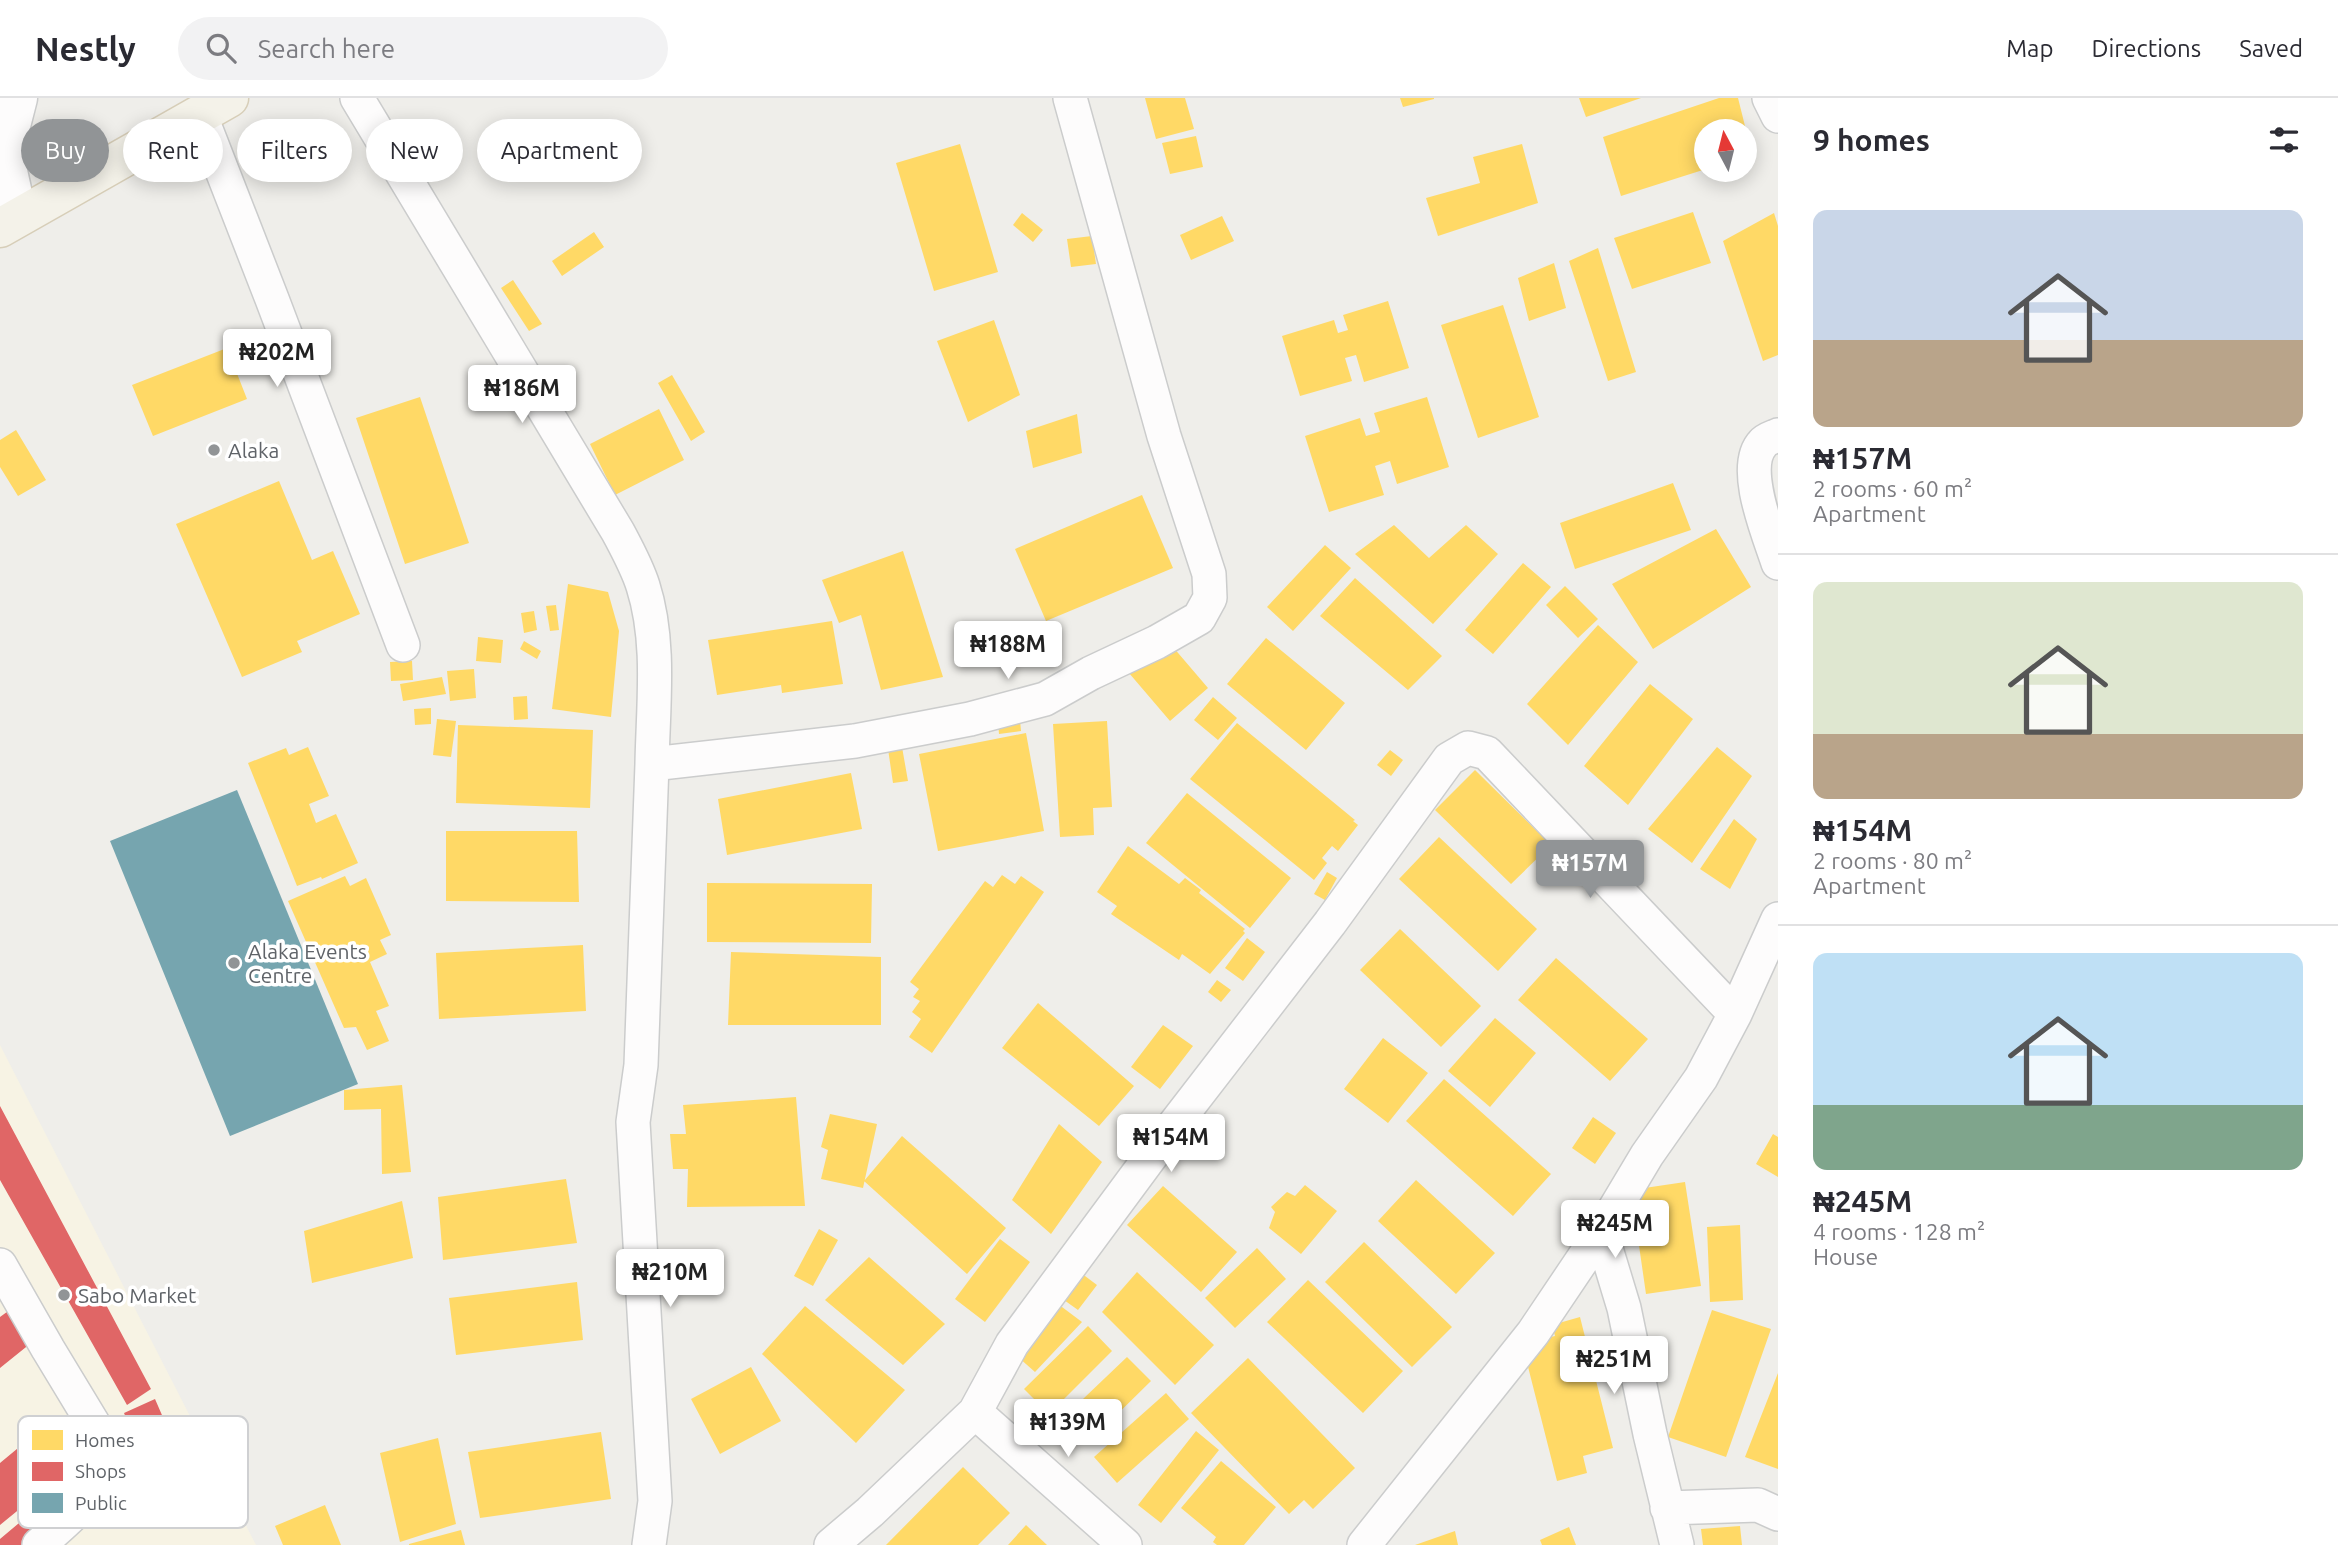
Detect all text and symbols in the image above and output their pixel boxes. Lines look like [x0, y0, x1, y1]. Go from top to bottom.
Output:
search box [178, 17, 668, 80]
icon: search [202, 29, 240, 67]
text: Nestly [35, 30, 136, 67]
text: Search here [258, 34, 395, 63]
text: Map [2006, 35, 2053, 62]
text: Directions [2091, 35, 2201, 62]
text: Saved [2239, 35, 2303, 62]
chip: Buy [21, 119, 109, 182]
chip: Rent [123, 119, 223, 182]
chip: Filters [237, 119, 352, 182]
chip: New [366, 119, 463, 182]
chip: Apartment [477, 119, 642, 182]
north arrow [1694, 119, 1757, 182]
map controls [1694, 119, 1757, 182]
icon: filters [2265, 121, 2303, 159]
text: 9 homes [1813, 123, 1930, 157]
icon: home [1995, 255, 2121, 381]
pin: ₦202M [228, 330, 326, 389]
text: ₦202M [239, 339, 315, 364]
pin: ₦186M [473, 366, 571, 425]
text: ₦186M [484, 375, 560, 400]
place label: Alaka [228, 438, 279, 462]
text: ₦157M [1813, 441, 1912, 475]
marker: Alaka [206, 442, 222, 458]
text: 2 rooms · 60 m² [1813, 476, 1972, 501]
text: Apartment [1813, 501, 1926, 526]
pin: ₦188M [959, 622, 1057, 681]
icon: home [1995, 627, 2121, 753]
text: ₦188M [970, 631, 1046, 656]
text: ₦154M [1813, 813, 1912, 847]
pin: ₦157M [1541, 840, 1639, 900]
text: 2 rooms · 80 m² [1813, 848, 1972, 873]
text: ₦157M [1552, 850, 1628, 875]
text: Apartment [1813, 873, 1926, 898]
place label: Alaka Events Centre [248, 939, 367, 987]
marker: Alaka Events Centre [226, 955, 242, 971]
icon: home [1995, 998, 2121, 1124]
pin: ₦154M [1122, 1114, 1220, 1174]
text: ₦154M [1133, 1124, 1209, 1149]
text: ₦245M [1813, 1184, 1912, 1218]
pin: ₦245M [1566, 1200, 1664, 1260]
text: ₦245M [1577, 1210, 1653, 1235]
text: 4 rooms · 128 m² [1813, 1219, 1985, 1244]
text: House [1813, 1244, 1878, 1269]
pin: ₦210M [621, 1250, 719, 1309]
text: ₦210M [632, 1259, 708, 1284]
place label: Sabo Market [78, 1283, 196, 1307]
marker: Sabo Market [56, 1287, 72, 1303]
pin: ₦251M [1565, 1336, 1663, 1396]
text: ₦251M [1576, 1346, 1652, 1371]
pin: ₦139M [1019, 1400, 1117, 1459]
text: ₦139M [1030, 1409, 1106, 1434]
legend [18, 1416, 248, 1528]
text: Homes [75, 1429, 135, 1451]
text: Shops [75, 1460, 126, 1482]
text: Public [75, 1492, 127, 1514]

